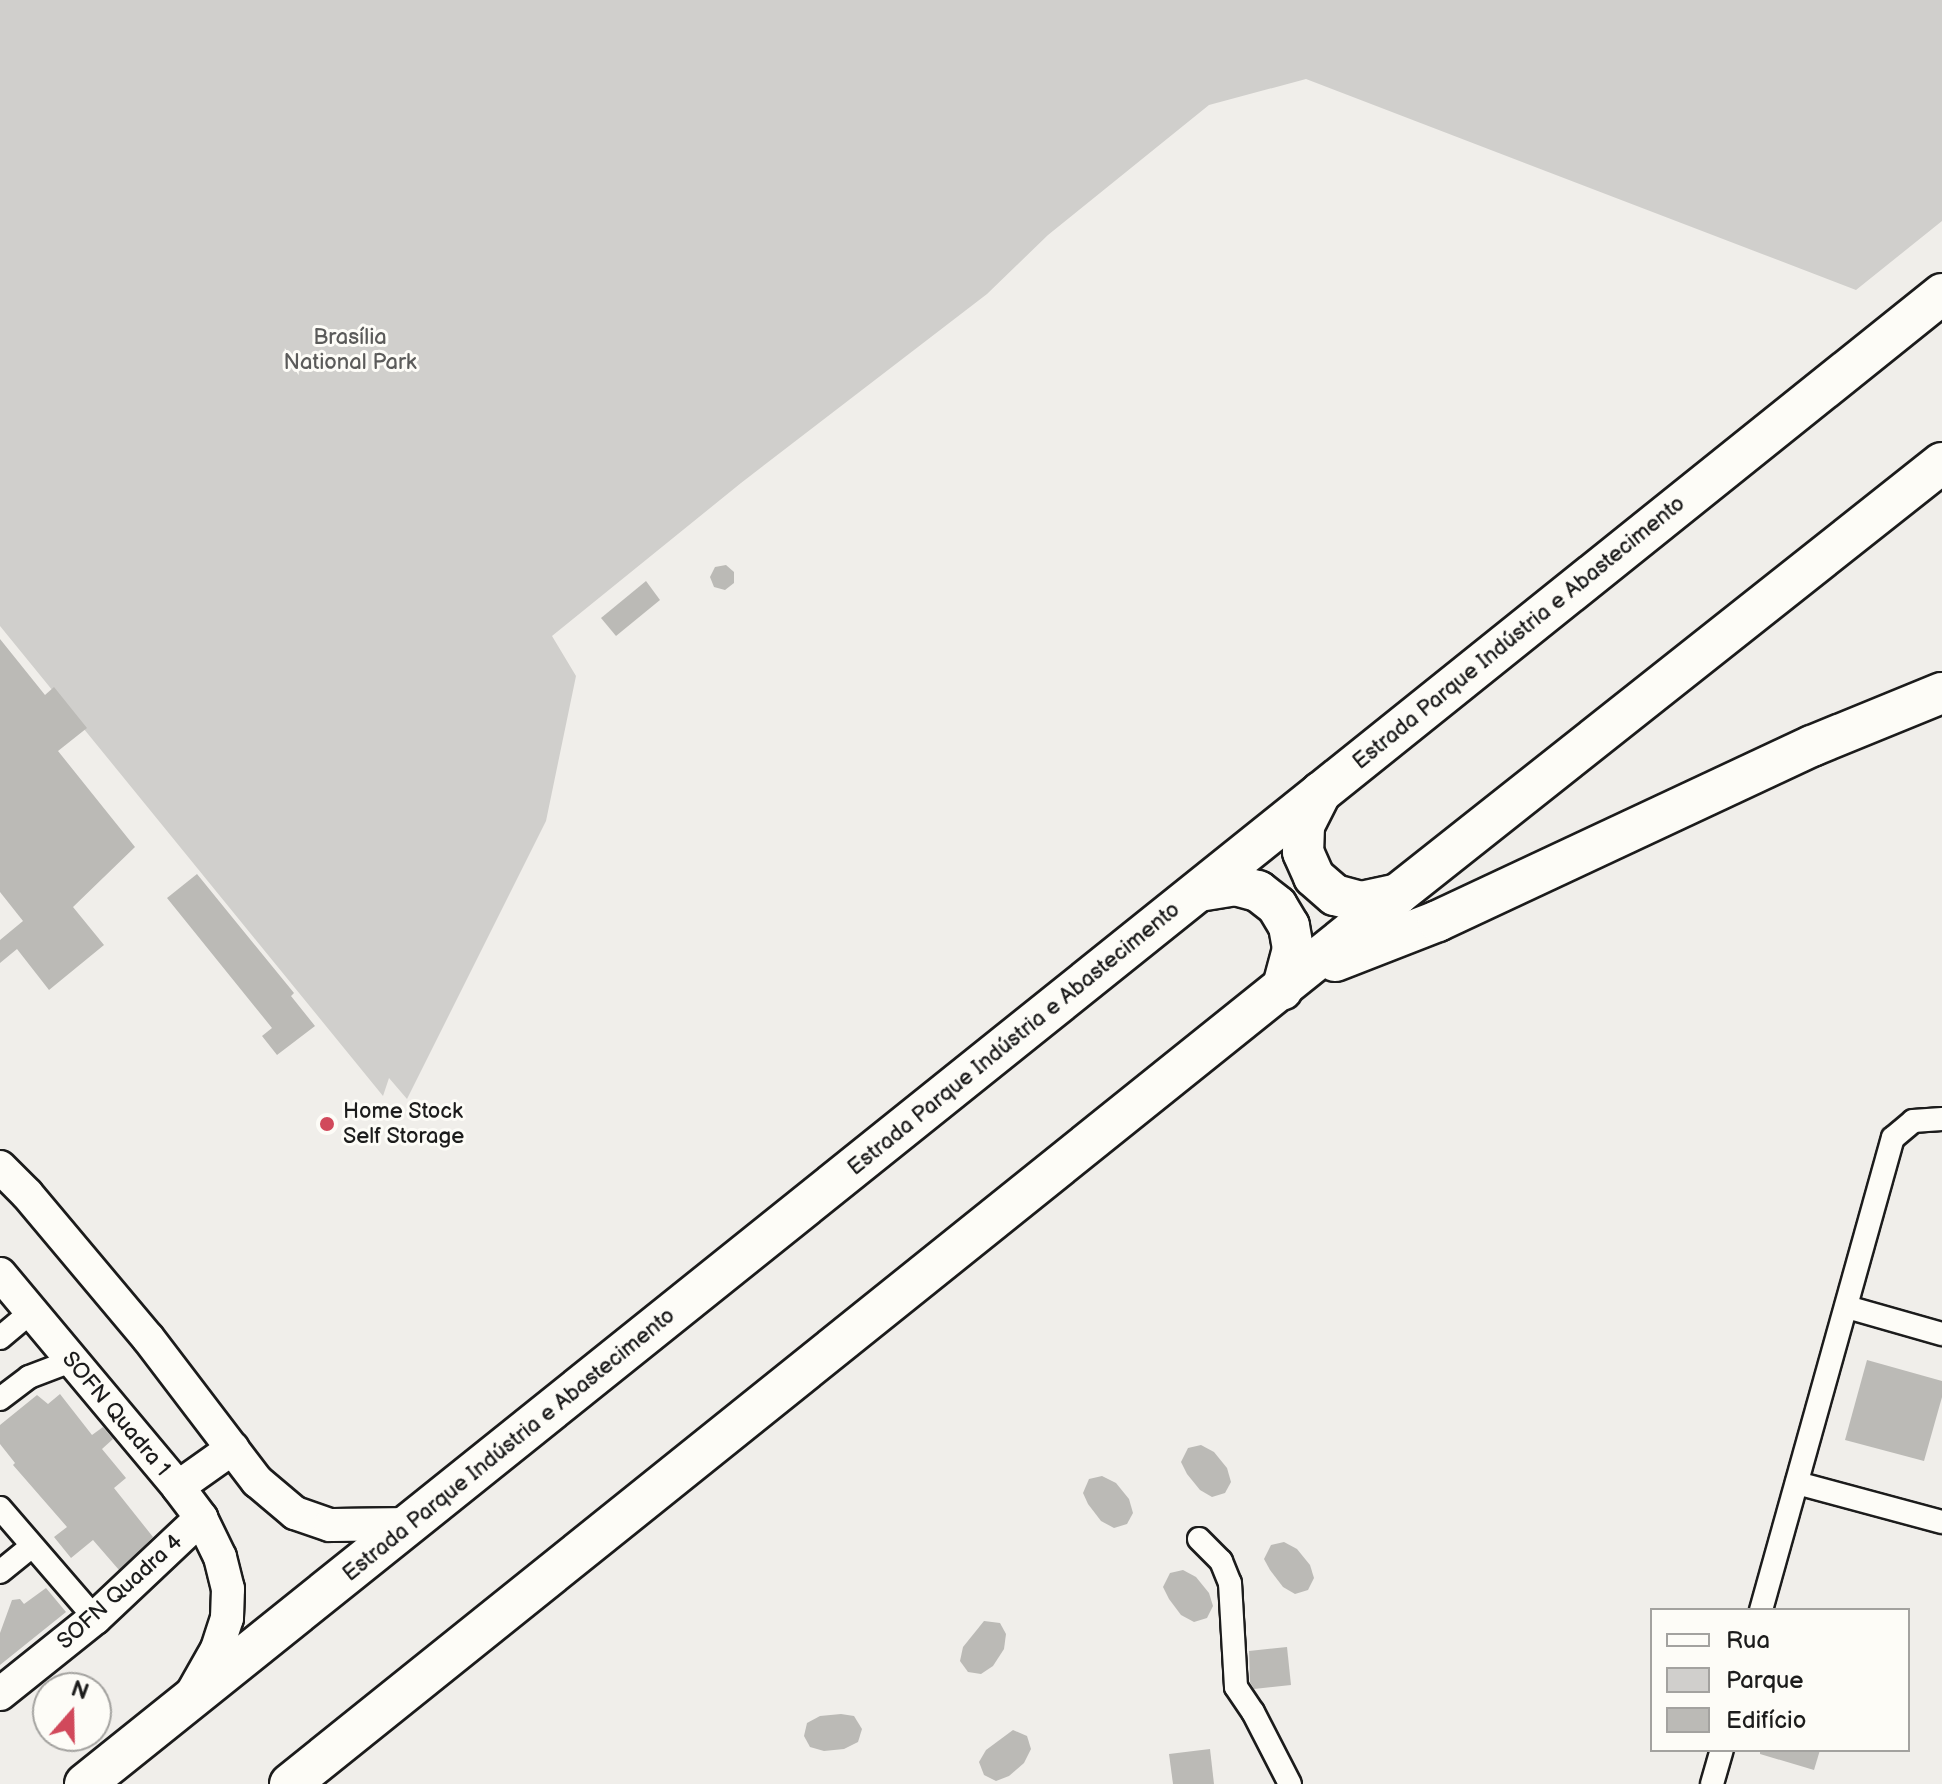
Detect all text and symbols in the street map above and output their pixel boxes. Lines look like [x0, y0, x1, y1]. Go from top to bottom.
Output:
park label: Brasília National Park [283, 324, 417, 376]
street label: Estrada Parque Indústria e Abastecimento [1348, 491, 1690, 775]
street label: Estrada Parque Indústria e Abastecimento [843, 897, 1185, 1181]
place label: Home Stock Self Storage [343, 1098, 465, 1150]
marker: Home Stock Self Storage [318, 1115, 336, 1133]
street label: Estrada Parque Indústria e Abastecimento [338, 1303, 680, 1587]
street label: SOFN Quadra 1 [56, 1346, 176, 1482]
street label: SOFN Quadra 4 [52, 1529, 188, 1655]
legend [1650, 1608, 1910, 1752]
text: Rua [1726, 1626, 1770, 1655]
text: Parque [1726, 1666, 1804, 1695]
north arrow [32, 1672, 112, 1752]
text: N [67, 1675, 92, 1706]
text: Edifício [1726, 1706, 1806, 1735]

